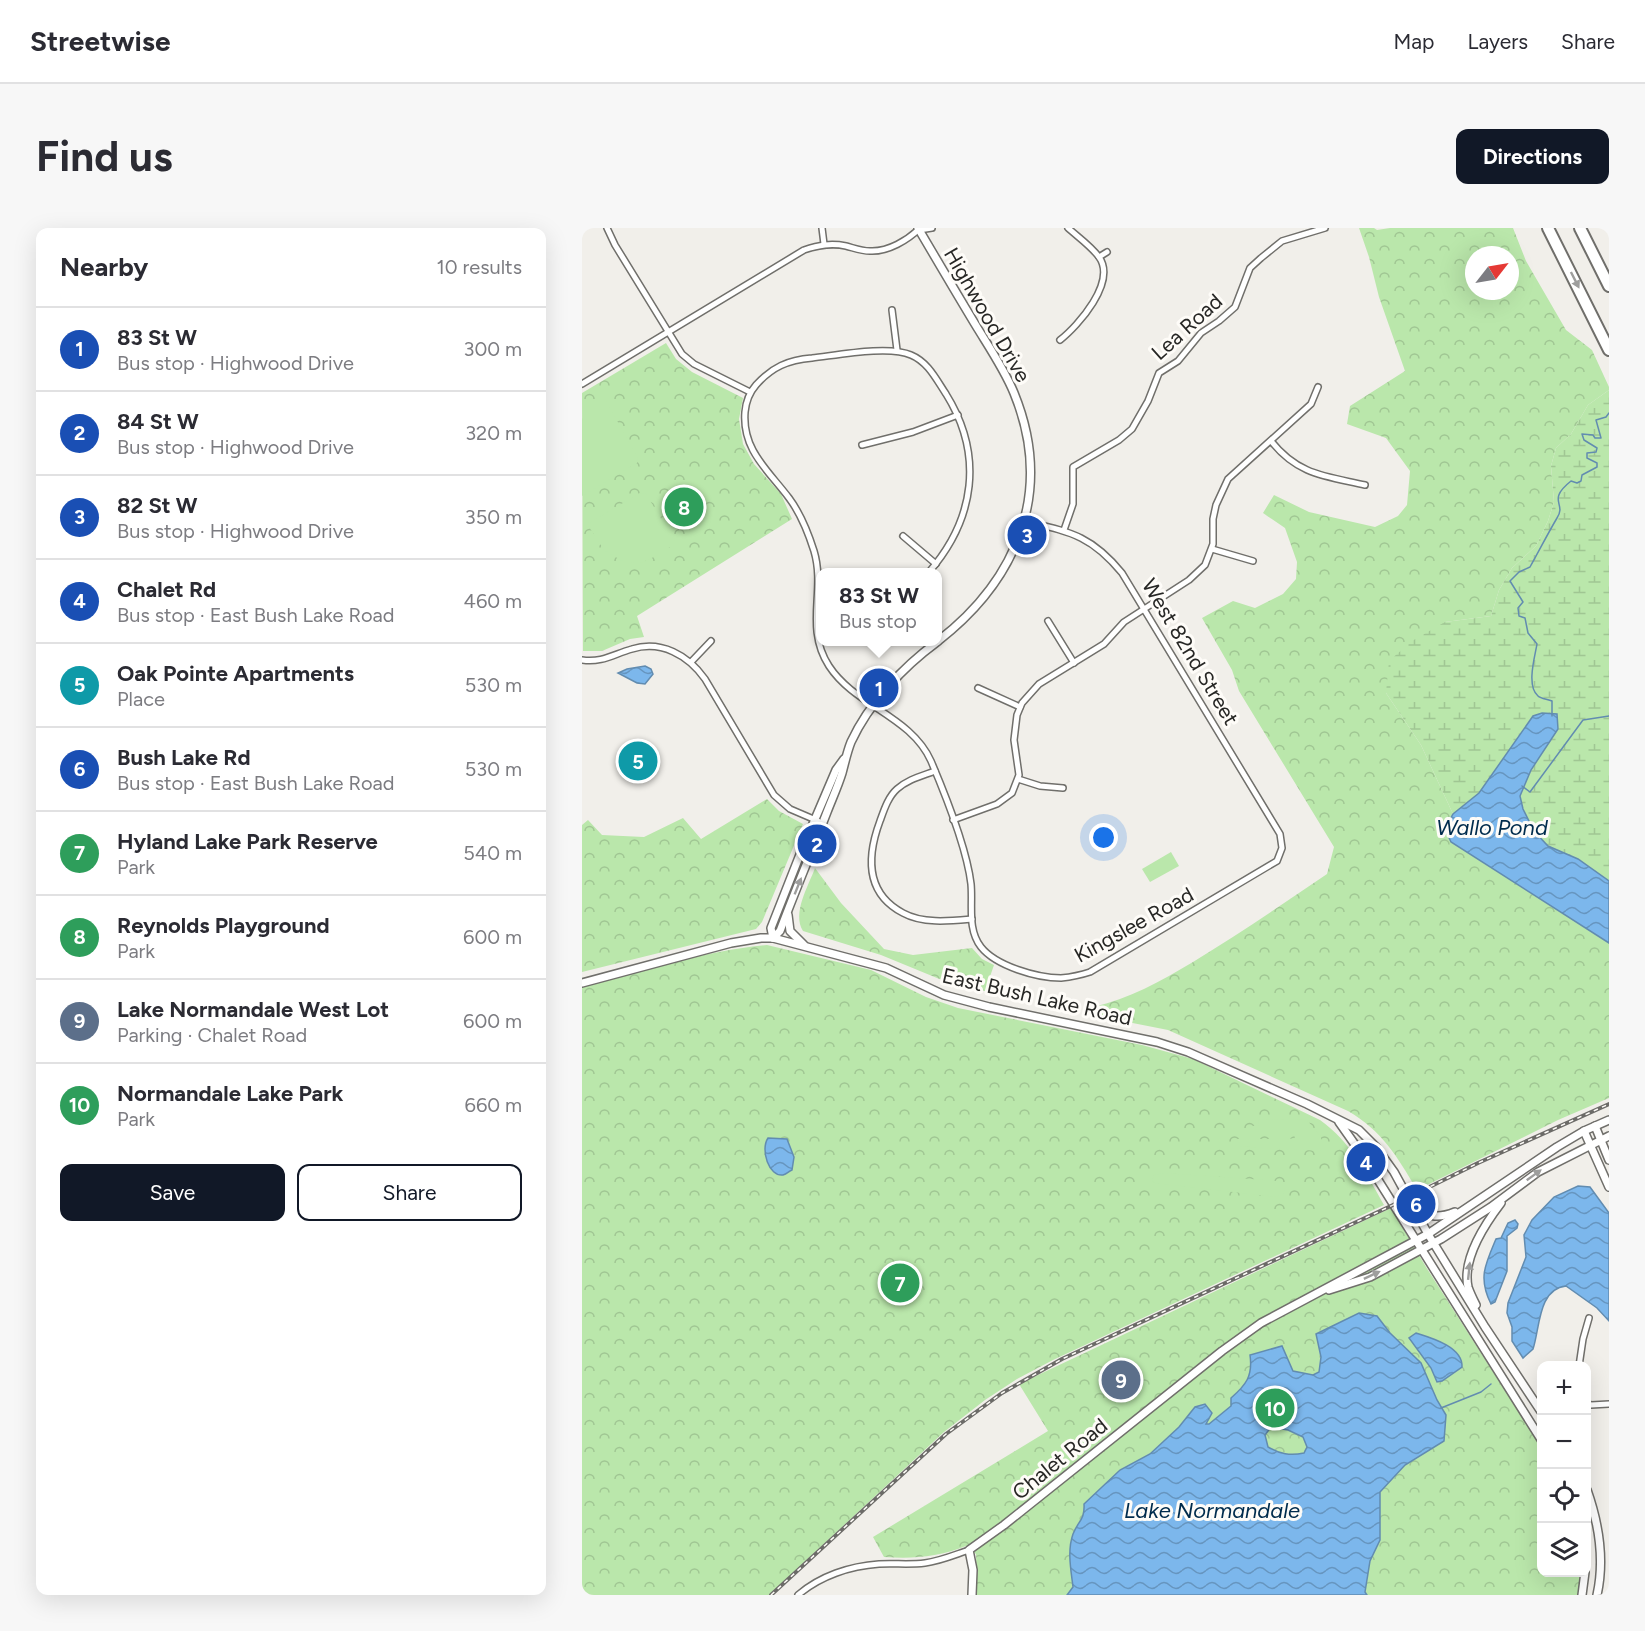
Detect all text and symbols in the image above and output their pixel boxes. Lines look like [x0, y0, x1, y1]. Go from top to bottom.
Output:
text: Streetwise [30, 24, 170, 58]
text: Map [1394, 29, 1434, 54]
text: Layers [1467, 29, 1528, 54]
text: Share [1561, 29, 1615, 54]
button: Directions [1456, 129, 1609, 184]
text: Find us [36, 131, 173, 182]
street label: Highwood Drive [939, 243, 1036, 386]
north arrow [1465, 246, 1519, 300]
text: Nearby [60, 251, 148, 283]
text: 10 results [437, 255, 522, 279]
one-way arrow [1569, 271, 1579, 289]
street label: Lea Road [1146, 288, 1227, 365]
text: 83 St W [117, 324, 197, 351]
text: 1 [75, 337, 84, 361]
text: 300 m [464, 337, 522, 361]
text: Bus stop · Highwood Drive [117, 351, 354, 375]
text: 84 St W [117, 408, 199, 435]
text: 2 [74, 421, 85, 445]
text: 320 m [465, 421, 522, 445]
text: Bus stop · Highwood Drive [117, 435, 354, 459]
pin: 8 [664, 484, 704, 530]
text: 82 St W [117, 492, 198, 519]
text: 3 [74, 505, 85, 529]
text: 350 m [465, 505, 522, 529]
pin: 3 [1008, 512, 1046, 558]
text: Bus stop · Highwood Drive [117, 519, 354, 543]
popup [816, 568, 942, 646]
street label: West 82nd Street [1137, 574, 1244, 730]
text: Chalet Rd [117, 576, 216, 603]
text: 83 St W [839, 582, 919, 609]
text: 4 [73, 589, 86, 613]
text: 460 m [463, 589, 522, 613]
text: Bus stop · East Bush Lake Road [117, 603, 395, 627]
text: Bus stop [839, 609, 917, 633]
text: Oak Pointe Apartments [117, 660, 354, 687]
pin: 1 [860, 666, 898, 710]
text: 5 [74, 673, 85, 697]
text: 530 m [465, 673, 522, 697]
text: Place [117, 687, 165, 711]
pin: 5 [618, 738, 658, 784]
text: Bush Lake Rd [117, 744, 251, 771]
text: 6 [74, 757, 85, 781]
text: 530 m [465, 757, 522, 781]
text: Bus stop · East Bush Lake Road [117, 771, 395, 795]
water label: Wallo Pond [1436, 814, 1549, 841]
pin: 2 [798, 822, 836, 866]
your location [1089, 823, 1118, 852]
text: Hyland Lake Park Reserve [117, 828, 378, 855]
text: 7 [74, 841, 85, 865]
text: 540 m [463, 841, 522, 865]
text: Park [117, 855, 155, 879]
one-way arrow [794, 877, 803, 895]
street label: Kingslee Road [1070, 881, 1198, 968]
text: Reynolds Playground [117, 912, 330, 939]
text: 8 [73, 925, 86, 949]
text: 600 m [463, 925, 522, 949]
text: Park [117, 939, 155, 963]
street label: East Bush Lake Road [940, 963, 1134, 1030]
text: Lake Normandale West Lot [117, 996, 389, 1023]
text: 9 [74, 1009, 85, 1033]
text: 600 m [463, 1009, 522, 1033]
text: Parking · Chalet Road [117, 1023, 307, 1047]
text: Normandale Lake Park [117, 1080, 343, 1107]
text: 10 [69, 1093, 90, 1117]
text: 660 m [465, 1093, 522, 1117]
text: Park [117, 1107, 155, 1131]
pin: 4 [1346, 1140, 1386, 1184]
button: Save [60, 1164, 285, 1221]
button: Share [297, 1164, 522, 1221]
one-way arrow [1526, 1169, 1542, 1181]
pin: 6 [1396, 1182, 1436, 1226]
pin: 7 [880, 1260, 920, 1306]
one-way arrow [1464, 1262, 1474, 1281]
one-way arrow [1364, 1271, 1381, 1280]
pin: 9 [1102, 1358, 1140, 1402]
map controls [1537, 1361, 1591, 1577]
button: + [1537, 1361, 1591, 1415]
pin: 10 [1256, 1386, 1294, 1430]
street label: Chalet Road [1007, 1413, 1112, 1505]
button: − [1537, 1415, 1591, 1469]
button: locate [1537, 1469, 1591, 1523]
water label: Lake Normandale [1124, 1497, 1300, 1524]
button: layers [1537, 1523, 1591, 1577]

